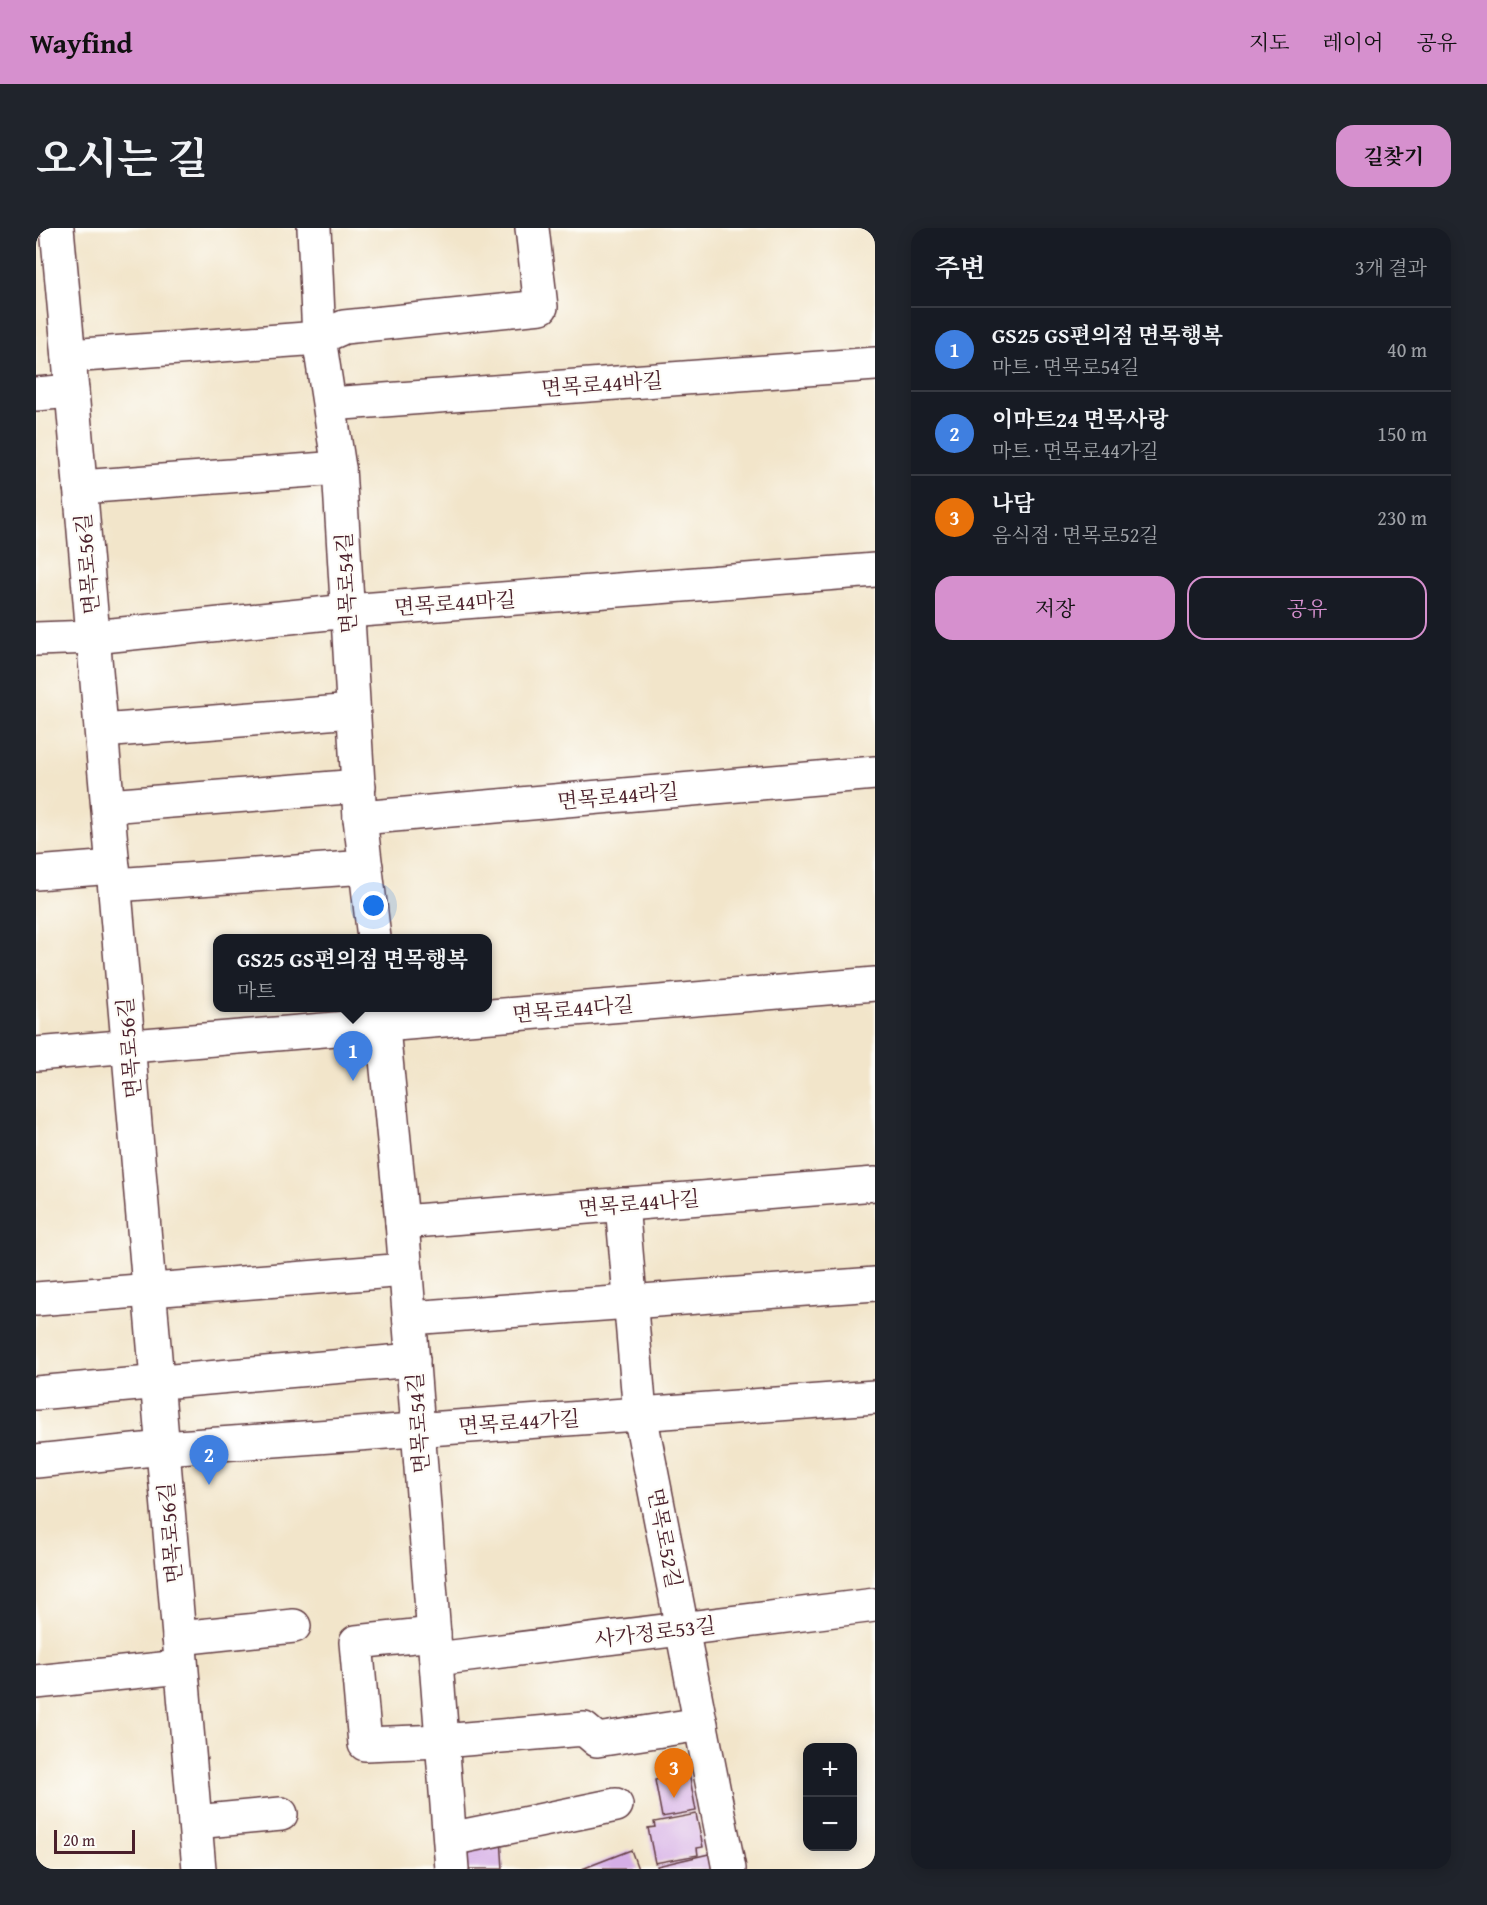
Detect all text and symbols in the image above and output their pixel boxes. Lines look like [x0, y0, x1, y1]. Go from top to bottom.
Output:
text: Wayfind [30, 22, 132, 63]
text: 지도 [1249, 27, 1290, 58]
text: 레이어 [1323, 27, 1383, 58]
text: 공유 [1416, 27, 1457, 58]
button: 길찾기 [1336, 125, 1451, 187]
text: 오시는 길 [36, 127, 208, 188]
text: 주변 [935, 248, 985, 287]
text: 3개 결과 [1355, 253, 1427, 282]
text: GS25 GS편의점 면목행복 [992, 319, 1223, 351]
text: 1 [949, 335, 960, 364]
text: 40 m [1387, 335, 1427, 364]
text: 마트 · 면목로54길 [992, 352, 1139, 381]
street label: 면목로44바길 [540, 364, 664, 404]
text: 이마트24 면목사랑 [992, 403, 1168, 435]
text: 2 [949, 419, 960, 448]
text: 150 m [1377, 419, 1427, 448]
text: 마트 · 면목로44가길 [992, 436, 1159, 465]
text: 나담 [992, 487, 1035, 519]
text: 3 [949, 503, 960, 532]
text: 230 m [1377, 503, 1427, 532]
street label: 면목로56길 [67, 512, 107, 616]
text: 음식점 · 면목로52길 [992, 520, 1159, 549]
street label: 면목로54길 [328, 532, 364, 634]
button: 저장 [935, 576, 1175, 640]
button: 공유 [1187, 576, 1427, 640]
street label: 면목로44마길 [393, 583, 517, 623]
street label: 면목로44라길 [556, 775, 680, 817]
your location [359, 891, 388, 920]
popup [213, 934, 492, 1012]
text: GS25 GS편의점 면목행복 [237, 943, 468, 975]
text: 마트 [237, 976, 276, 1005]
street label: 면목로44다길 [511, 988, 635, 1030]
street label: 면목로56길 [109, 996, 149, 1100]
pin: 1 [334, 1032, 372, 1081]
street label: 면목로44나길 [577, 1182, 701, 1224]
street label: 면목로54길 [399, 1371, 437, 1475]
street label: 면목로44가길 [457, 1402, 581, 1442]
pin: 2 [190, 1436, 228, 1485]
street label: 면목로56길 [150, 1481, 190, 1585]
street label: 면목로52길 [640, 1485, 690, 1591]
street label: 사가정로53길 [593, 1609, 717, 1655]
map controls [803, 1743, 857, 1851]
button: + [803, 1743, 857, 1797]
pin: 3 [654, 1748, 694, 1798]
button: − [803, 1797, 857, 1851]
scale bar [54, 1827, 135, 1854]
text: 20 m [63, 1828, 95, 1852]

